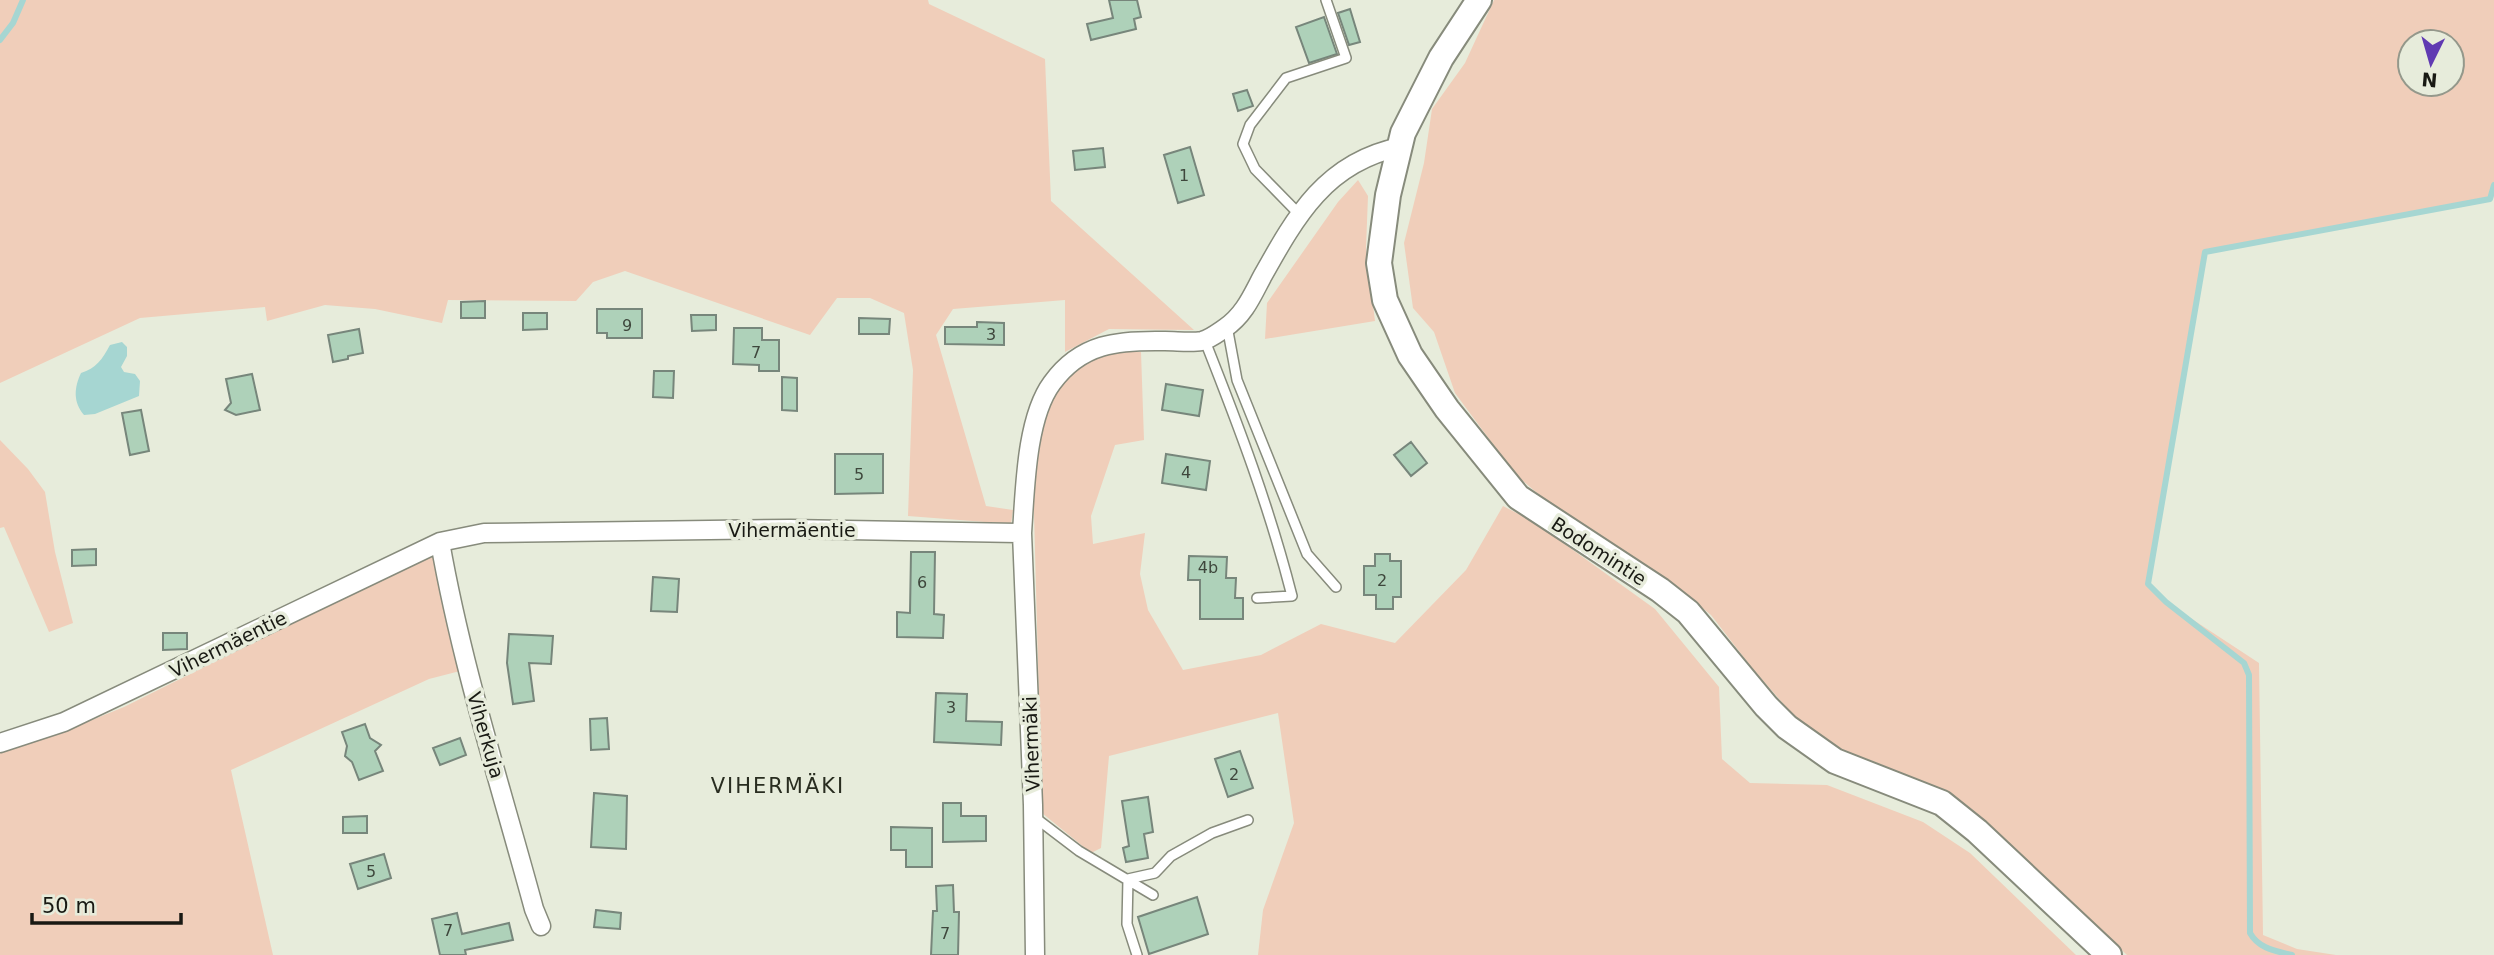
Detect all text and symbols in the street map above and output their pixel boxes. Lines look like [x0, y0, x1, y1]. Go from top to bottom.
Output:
north arrow [2396, 28, 2466, 98]
text: N [2421, 68, 2438, 92]
house number: 1 [1179, 166, 1189, 185]
house number: 9 [622, 316, 632, 335]
house number: 3 [986, 325, 996, 344]
house number: 7 [751, 343, 761, 362]
house number: 4 [1181, 463, 1191, 482]
house number: 5 [854, 465, 864, 484]
street label: Bodomintie [1547, 512, 1651, 590]
street label: Vihermäentie [728, 519, 856, 541]
house number: 4b [1198, 558, 1218, 577]
house number: 2 [1377, 571, 1387, 590]
house number: 6 [917, 573, 927, 592]
street label: Vihermäentie [166, 606, 290, 682]
street label: Viherkuja [463, 689, 509, 781]
street label: Vihermäki [1018, 696, 1044, 792]
house number: 3 [946, 698, 956, 717]
house number: 2 [1229, 765, 1239, 784]
district label: VIHERMÄKI [711, 773, 845, 798]
house number: 5 [366, 862, 376, 881]
scale bar [32, 881, 180, 925]
text: 50 m [42, 894, 96, 918]
house number: 7 [443, 921, 453, 940]
house number: 7 [940, 924, 950, 943]

